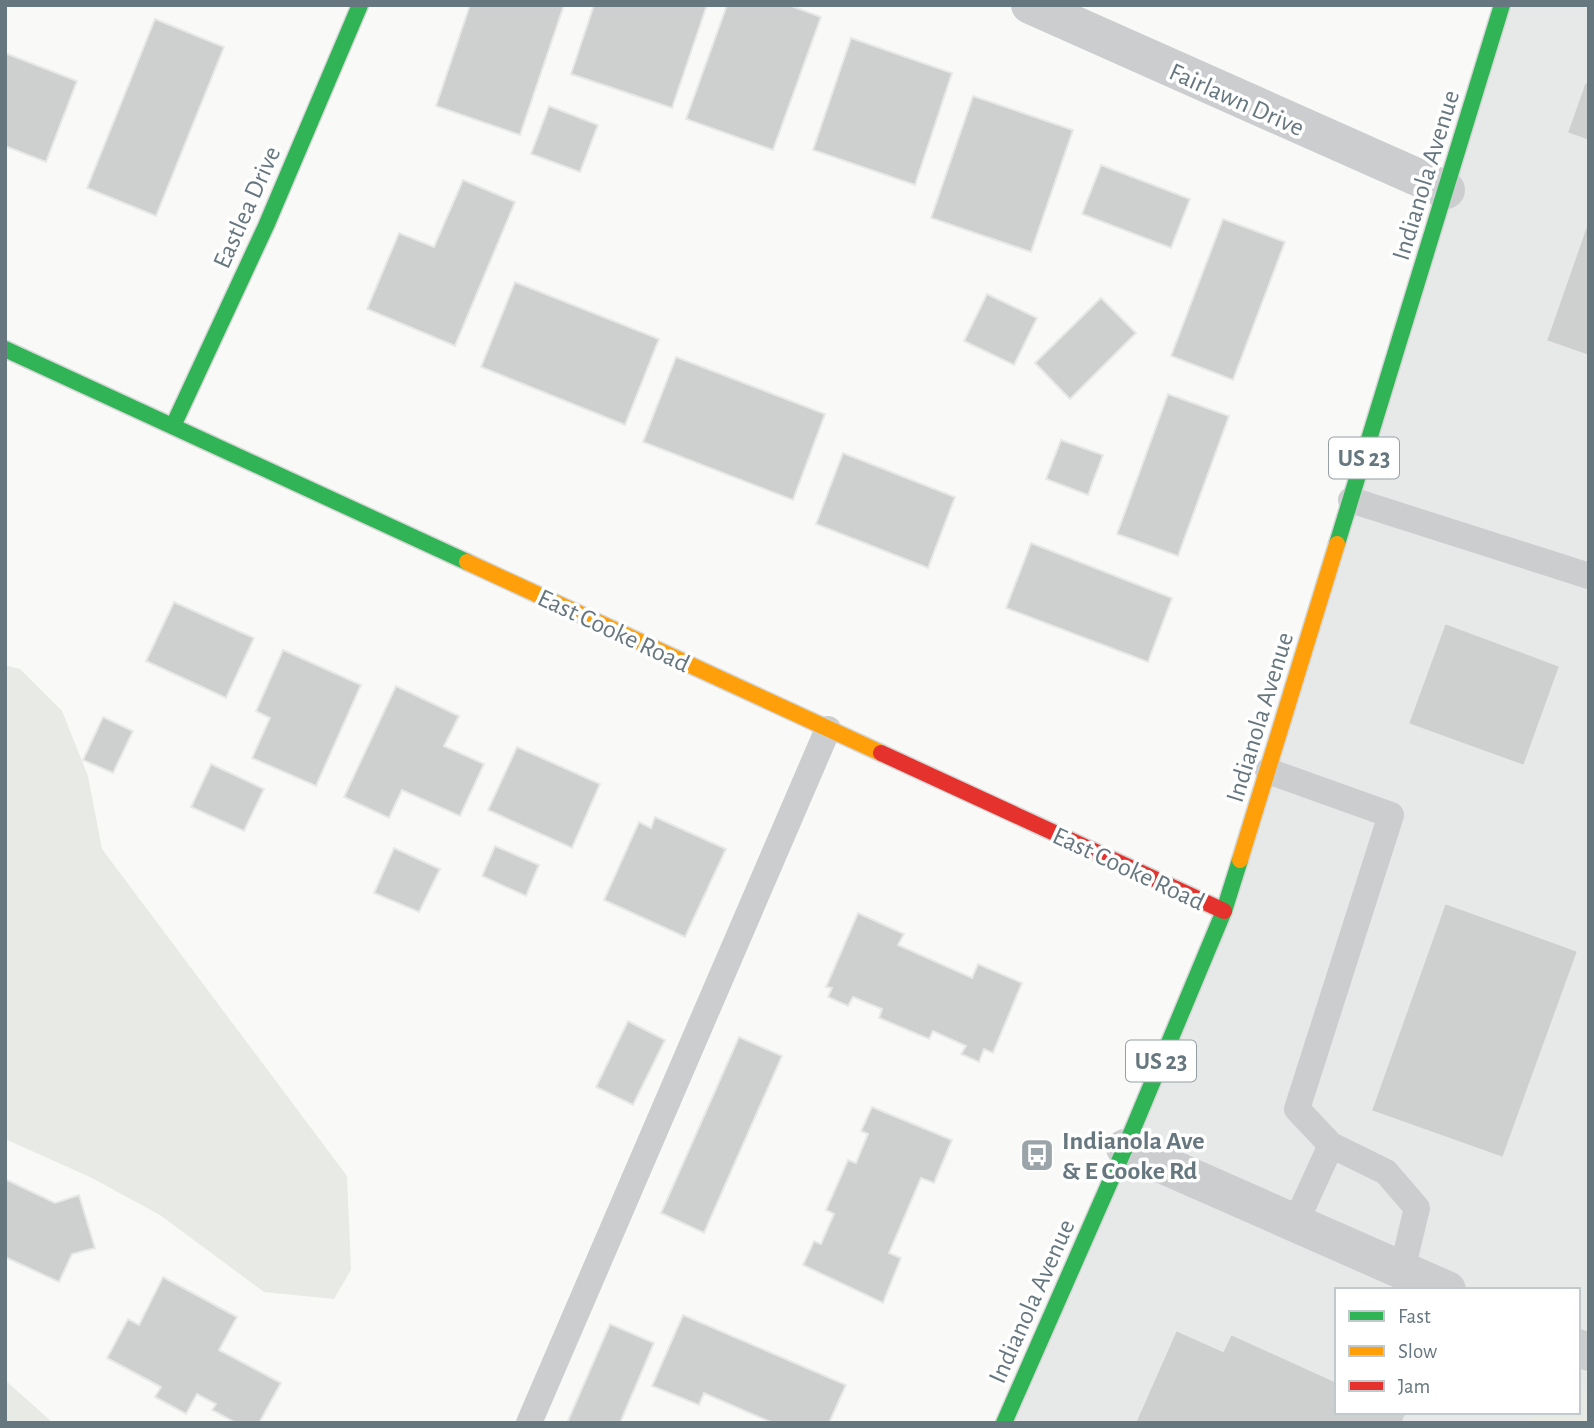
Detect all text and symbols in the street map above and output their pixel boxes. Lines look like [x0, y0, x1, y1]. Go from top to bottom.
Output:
street label: Fairlawn Drive [1165, 59, 1308, 141]
street label: Indianola Avenue [1388, 87, 1464, 263]
street label: Eastlea Drive [208, 142, 285, 272]
road number: US 23 [1329, 438, 1399, 478]
street label: East Cooke Road [534, 584, 693, 677]
street label: Indianola Avenue [1222, 629, 1298, 805]
street label: East Cooke Road [1049, 822, 1208, 915]
road number: US 23 [1126, 1041, 1196, 1082]
place label: Indianola Ave & E Cooke Rd [1062, 1128, 1204, 1184]
bus stop icon: Indianola Ave & E Cooke Rd [1018, 1136, 1056, 1174]
street label: Indianola Avenue [984, 1216, 1080, 1387]
legend [1335, 1288, 1580, 1414]
text: Fast [1398, 1306, 1431, 1327]
text: Slow [1398, 1341, 1437, 1362]
text: Jam [1398, 1376, 1430, 1397]

